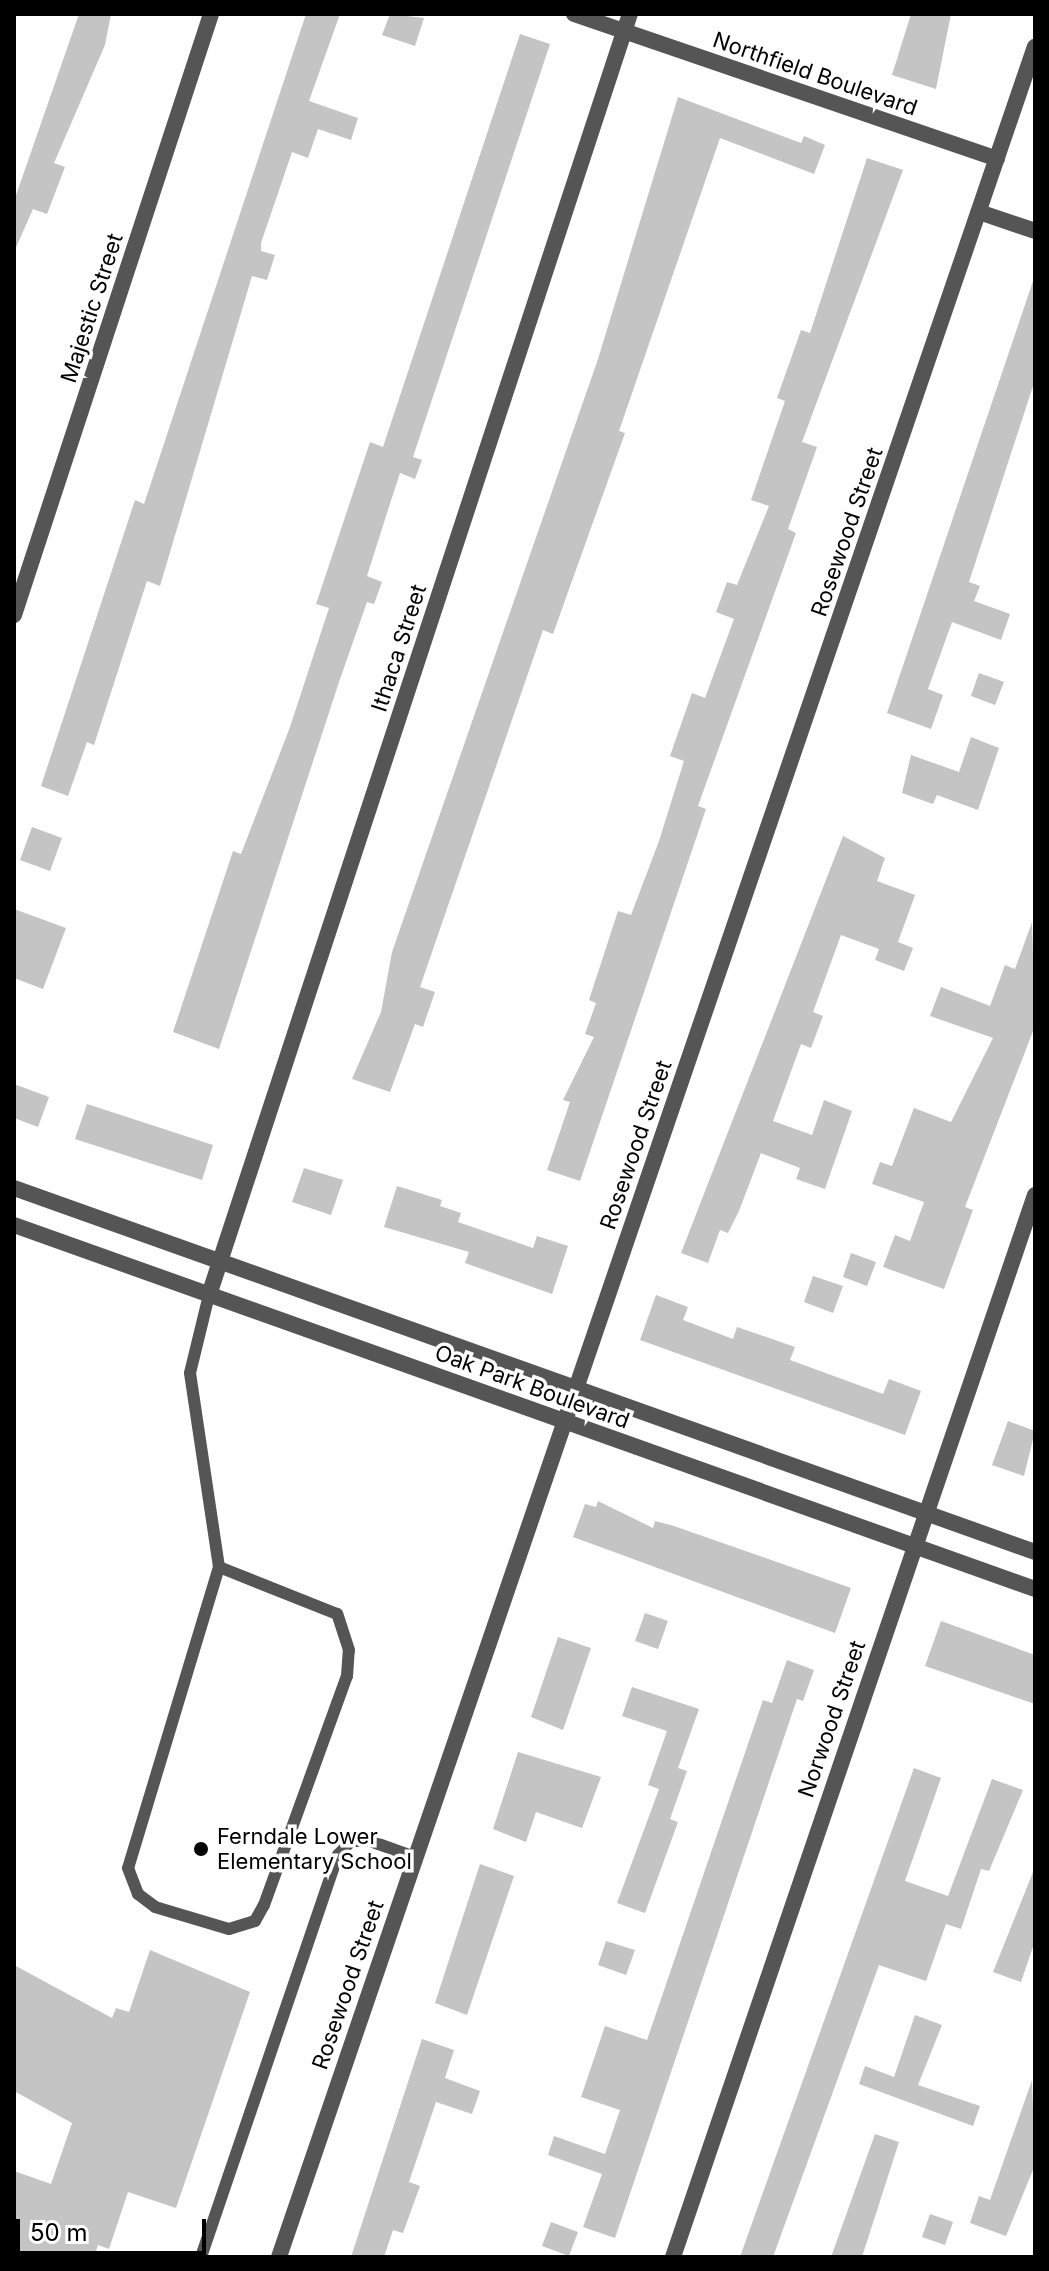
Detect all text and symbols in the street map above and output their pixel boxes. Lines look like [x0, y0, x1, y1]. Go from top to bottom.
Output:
street label: Northfield Boulevard [709, 27, 921, 121]
street label: Majestic Street [55, 230, 129, 386]
street label: Rosewood Street [806, 444, 888, 620]
street label: Ithaca Street [366, 581, 432, 715]
street label: Rosewood Street [595, 1057, 677, 1233]
street label: Oak Park Boulevard [431, 1340, 633, 1434]
street label: Norwood Street [793, 1637, 871, 1801]
place label: Ferndale Lower Elementary School [217, 1823, 412, 1874]
marker: Ferndale Lower Elementary School [192, 1840, 210, 1858]
street label: Rosewood Street [307, 1897, 389, 2073]
scale bar [20, 2203, 210, 2253]
text: 50 m [30, 2218, 88, 2247]

